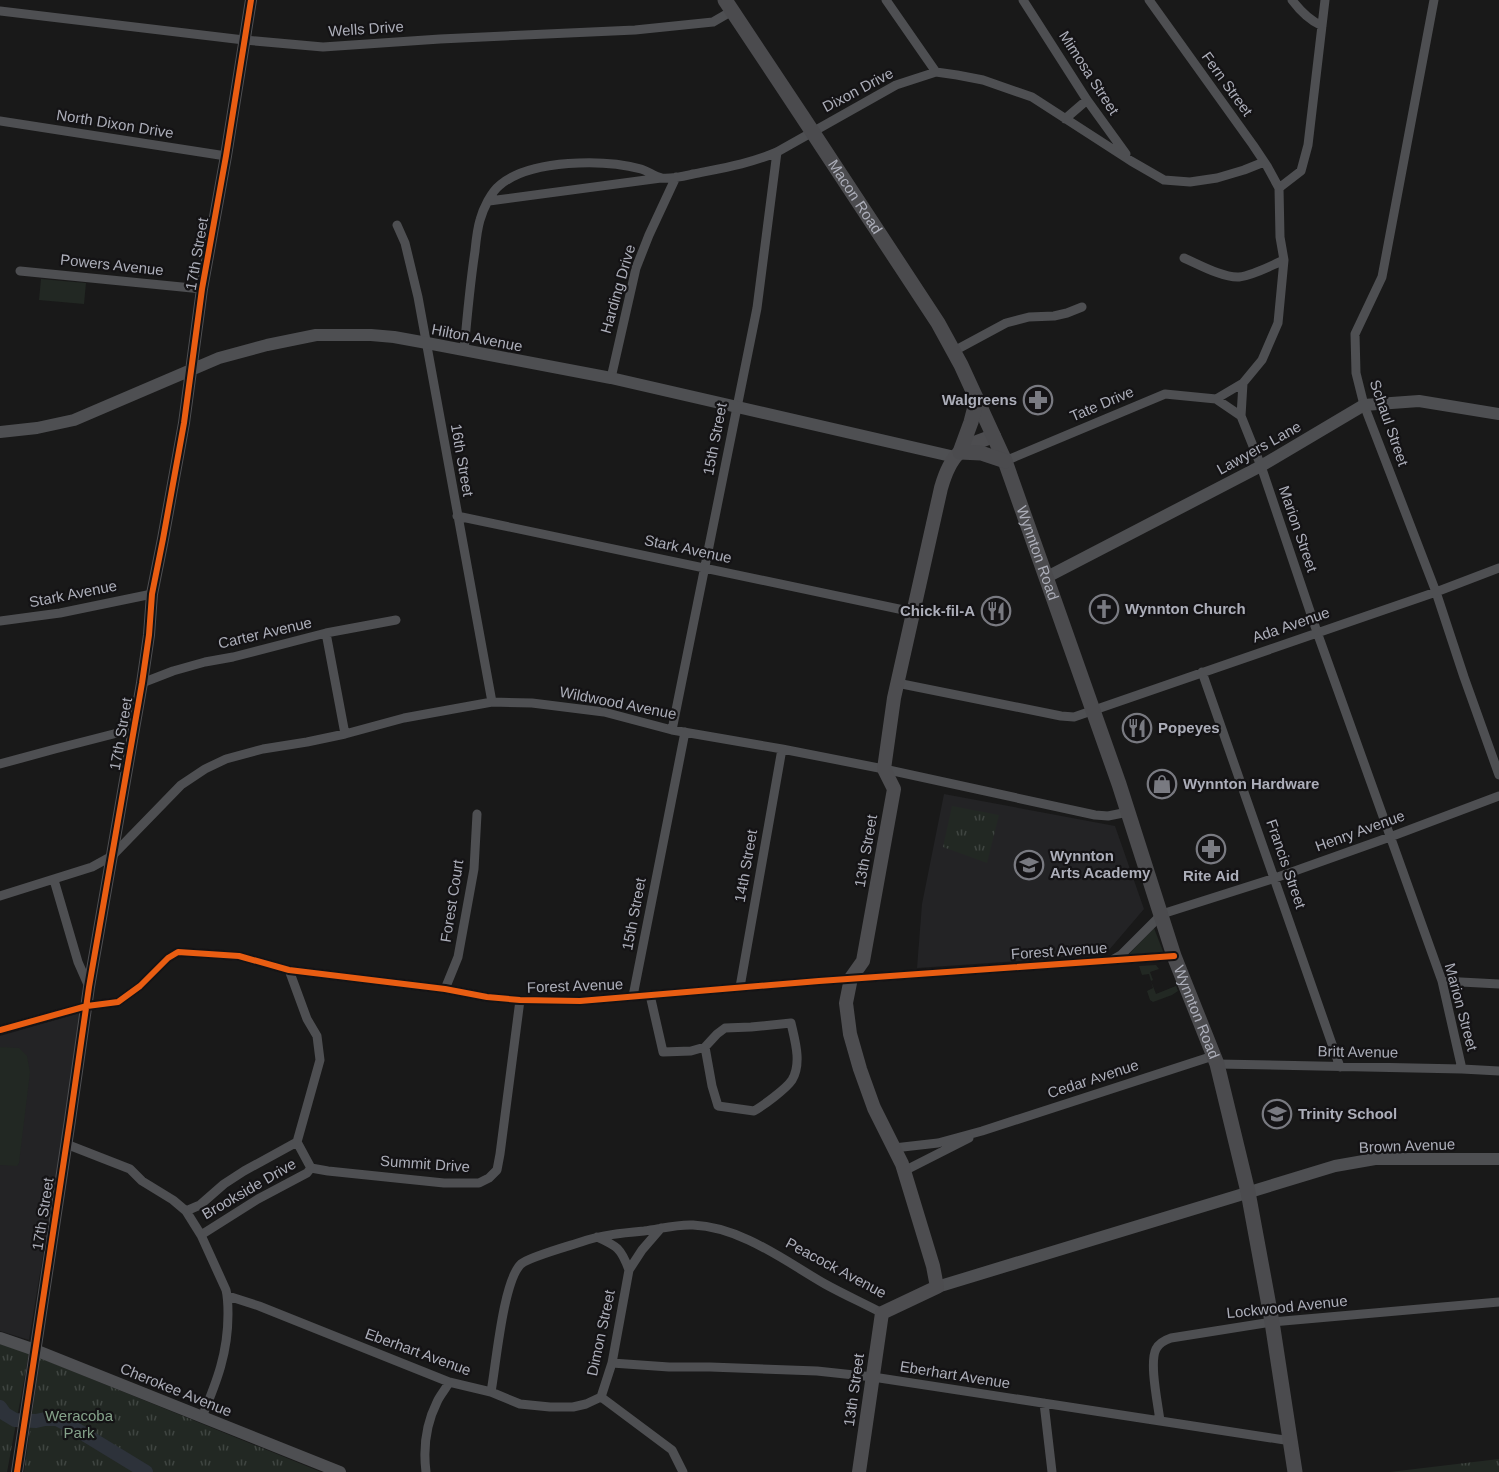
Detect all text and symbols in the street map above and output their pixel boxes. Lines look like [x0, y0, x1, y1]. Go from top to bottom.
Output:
street label: Wells Drive [328, 17, 404, 40]
street label: Mimosa Street [1056, 28, 1123, 119]
street label: Fern Street [1198, 48, 1257, 120]
street label: Dixon Drive [820, 64, 896, 115]
street label: North Dixon Drive [55, 106, 175, 141]
street label: Macon Road [825, 156, 886, 237]
street label: 17th Street [182, 215, 211, 292]
street label: Harding Drive [597, 242, 638, 335]
street label: Powers Avenue [59, 251, 165, 278]
street label: Hilton Avenue [430, 320, 524, 355]
street label: Schaul Street [1367, 377, 1412, 469]
street label: Tate Drive [1067, 383, 1136, 425]
pharmacy icon: Walgreens [1022, 384, 1054, 416]
place label: Walgreens [942, 391, 1017, 408]
street label: 15th Street [699, 400, 730, 477]
street label: Lawyers Lane [1214, 417, 1304, 478]
street label: 16th Street [448, 422, 477, 498]
street label: Marion Street [1276, 483, 1321, 575]
street label: Wynnton Road [1013, 503, 1062, 602]
street label: Stark Avenue [643, 531, 733, 566]
street label: Stark Avenue [28, 577, 118, 610]
church icon: Wynnton Church [1088, 593, 1120, 625]
restaurant icon: Chick-fil-A [980, 595, 1012, 627]
place label: Wynnton Church [1125, 600, 1246, 617]
place label: Chick-fil-A [900, 602, 975, 619]
street label: Ada Avenue [1250, 603, 1332, 646]
street label: Carter Avenue [216, 613, 313, 652]
street label: Wildwood Avenue [558, 683, 678, 722]
street label: 17th Street [106, 695, 135, 772]
restaurant icon: Popeyes [1121, 712, 1153, 744]
place label: Popeyes [1158, 719, 1220, 736]
shop icon: Wynnton Hardware [1146, 768, 1178, 800]
place label: Wynnton Hardware [1183, 775, 1319, 792]
street label: Henry Avenue [1313, 806, 1407, 855]
street label: 13th Street [851, 812, 880, 889]
street label: Francis Street [1263, 817, 1310, 912]
street label: 14th Street [731, 827, 760, 904]
pharmacy icon: Rite Aid [1195, 833, 1227, 865]
place label: Wynnton Arts Academy [1050, 847, 1151, 881]
school or university icon: Wynnton Arts Academy [1013, 849, 1045, 881]
street label: Forest Court [437, 858, 467, 943]
place label: Rite Aid [1183, 867, 1239, 884]
street label: 15th Street [618, 875, 649, 952]
street label: Forest Avenue [1010, 939, 1108, 962]
street label: Marion Street [1442, 961, 1482, 1053]
street label: Wynnton Road [1171, 963, 1223, 1061]
street label: Forest Avenue [526, 975, 623, 996]
street label: Britt Avenue [1318, 1042, 1398, 1061]
street label: Cedar Avenue [1045, 1056, 1141, 1101]
school or university icon: Trinity School [1261, 1098, 1293, 1130]
place label: Trinity School [1298, 1105, 1397, 1122]
street label: Brown Avenue [1358, 1135, 1455, 1156]
street label: Summit Drive [380, 1152, 471, 1175]
street label: Brookside Drive [199, 1155, 299, 1222]
street label: 17th Street [28, 1176, 57, 1251]
street label: Peacock Avenue [783, 1234, 889, 1301]
street label: Dimon Street [583, 1288, 618, 1377]
street label: Lockwood Avenue [1226, 1292, 1348, 1321]
street label: Eberhart Avenue [363, 1324, 473, 1379]
street label: 13th Street [840, 1352, 867, 1427]
street label: Eberhart Avenue [899, 1357, 1011, 1392]
street label: Cherokee Avenue [118, 1359, 235, 1420]
park label: Weracoba Park [45, 1407, 114, 1441]

